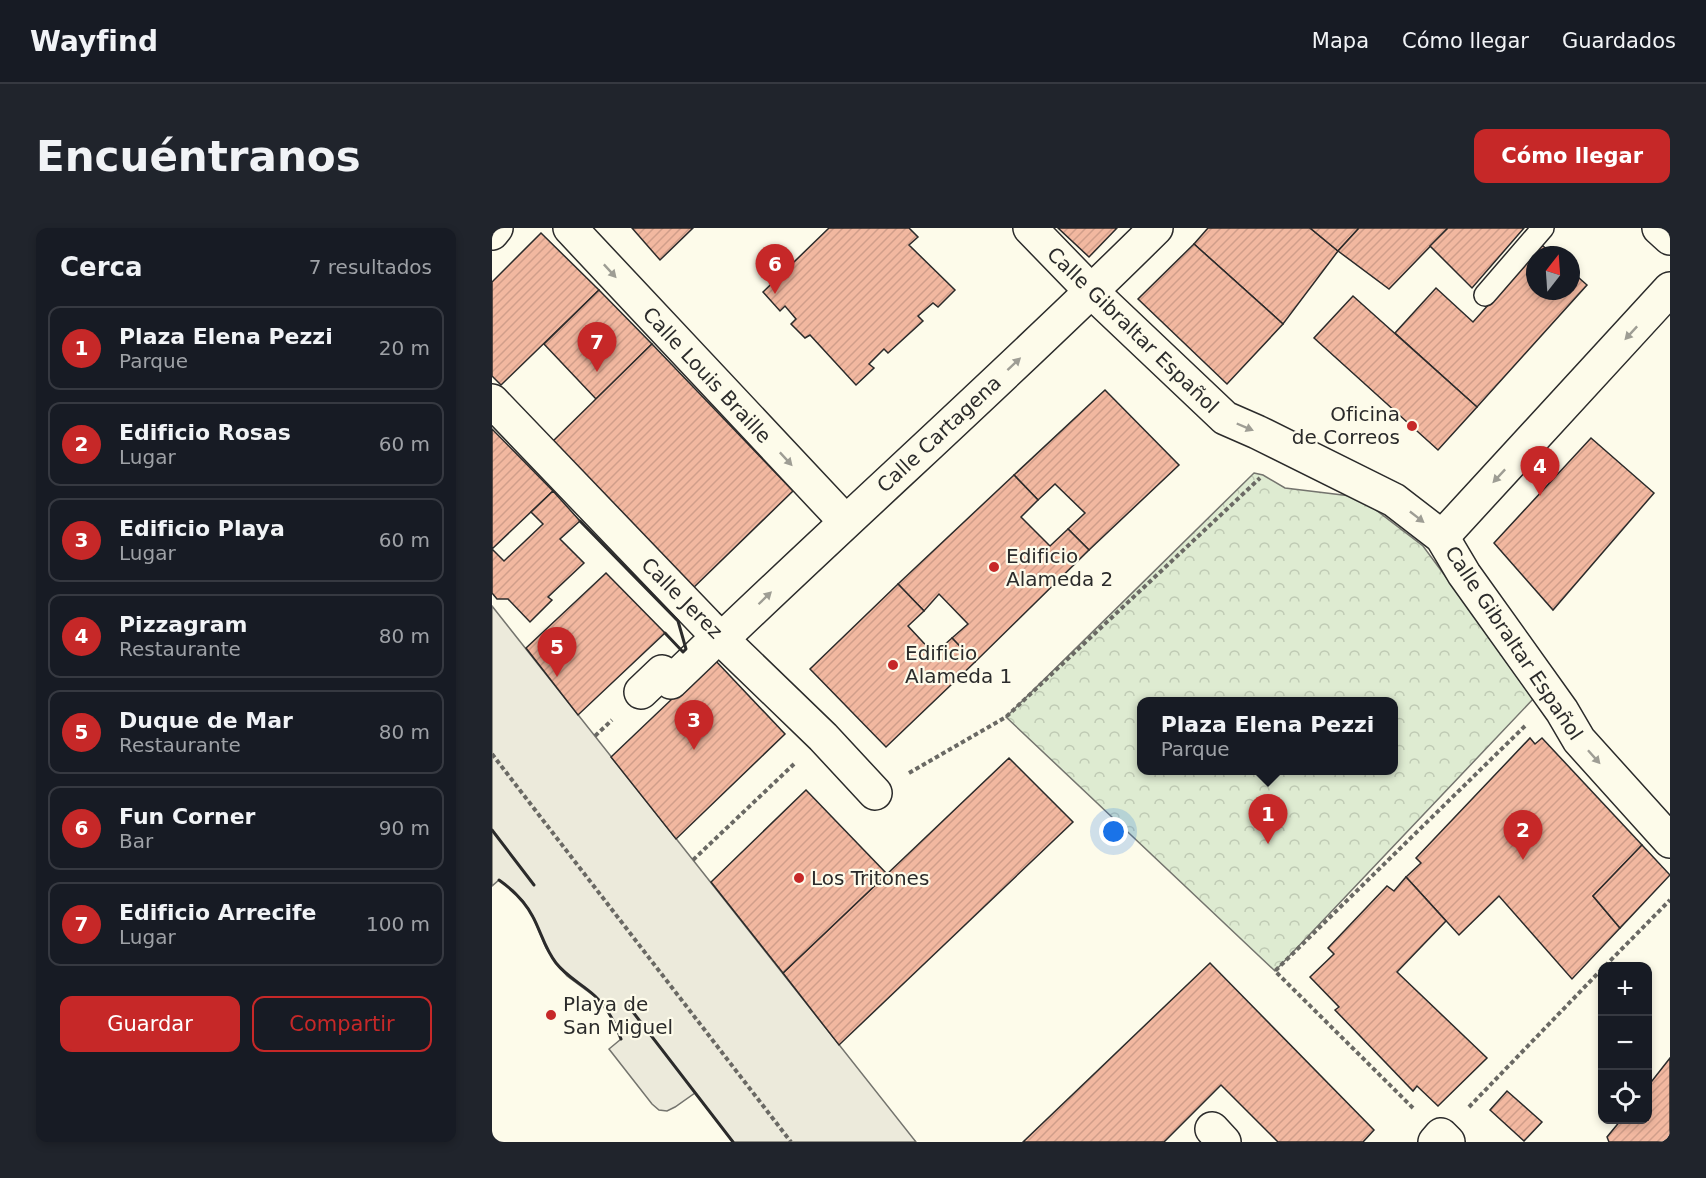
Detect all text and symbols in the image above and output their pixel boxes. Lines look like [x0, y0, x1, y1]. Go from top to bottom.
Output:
text: Wayfind [30, 25, 158, 58]
text: Mapa [1312, 29, 1369, 53]
text: Cómo llegar [1402, 29, 1529, 53]
text: Guardados [1562, 29, 1676, 53]
button: Cómo llegar [1474, 129, 1670, 183]
text: Encuéntranos [36, 132, 361, 181]
street label: Calle Gibraltar Español [1042, 242, 1224, 418]
pin: 6 [756, 244, 794, 294]
north arrow [1526, 246, 1580, 300]
text: Cerca [60, 252, 143, 282]
text: 7 resultados [309, 255, 432, 279]
one-way arrow [602, 264, 616, 278]
street label: Calle Louis Braille [638, 302, 776, 448]
pin: 7 [578, 322, 616, 372]
text: Plaza Elena Pezzi [119, 324, 333, 349]
one-way arrow [1624, 325, 1638, 340]
text: 1 [75, 336, 88, 360]
text: 20 m [379, 336, 430, 360]
text: Parque [119, 349, 188, 373]
one-way arrow [1006, 358, 1021, 371]
street label: Calle Cartagena [872, 371, 1006, 497]
place label: Oficina de Correos [1292, 402, 1400, 449]
marker: Oficina de Correos [1405, 419, 1419, 433]
text: Edificio Rosas [119, 420, 291, 445]
one-way arrow [1236, 423, 1254, 432]
text: 2 [75, 432, 88, 456]
text: 60 m [379, 432, 430, 456]
text: Lugar [119, 445, 176, 469]
pin: 4 [1520, 446, 1560, 496]
one-way arrow [779, 451, 792, 466]
one-way arrow [1493, 468, 1506, 483]
one-way arrow [1409, 511, 1425, 524]
text: Edificio Playa [119, 516, 285, 541]
text: 3 [75, 528, 88, 552]
text: 60 m [379, 528, 430, 552]
text: Lugar [119, 541, 176, 565]
street label: Calle Gibraltar Español [1440, 541, 1588, 745]
place label: Edificio Alameda 2 [1006, 544, 1113, 591]
street label: Calle Jerez [636, 552, 728, 644]
marker: Edificio Alameda 2 [987, 560, 1001, 574]
one-way arrow [757, 592, 771, 606]
text: Pizzagram [119, 612, 248, 637]
text: 4 [75, 624, 88, 648]
text: 80 m [379, 624, 430, 648]
pin: 5 [538, 628, 576, 677]
text: Restaurante [119, 637, 241, 661]
place label: Edificio Alameda 1 [905, 641, 1012, 688]
marker: Edificio Alameda 1 [886, 658, 900, 672]
popup [1137, 697, 1398, 775]
pin: 3 [674, 700, 714, 750]
text: Duque de Mar [119, 708, 293, 733]
text: Plaza Elena Pezzi [1161, 712, 1374, 737]
text: 5 [75, 720, 88, 744]
text: 80 m [379, 720, 430, 744]
text: Restaurante [119, 733, 241, 757]
text: Parque [1161, 737, 1230, 761]
one-way arrow [1587, 749, 1600, 764]
pin: 1 [1248, 794, 1288, 844]
text: Fun Corner [119, 804, 255, 829]
pin: 2 [1504, 810, 1542, 860]
text: 6 [75, 816, 88, 840]
text: 90 m [379, 816, 430, 840]
your location [1099, 817, 1128, 846]
text: Bar [119, 829, 153, 853]
place label: Los Tritones [811, 866, 929, 890]
marker: Los Tritones [792, 871, 806, 885]
text: Edificio Arrecife [119, 900, 317, 925]
text: 7 [75, 912, 88, 936]
text: 100 m [366, 912, 430, 936]
text: Lugar [119, 925, 176, 949]
map controls [1598, 962, 1652, 1124]
button: + [1598, 962, 1652, 1016]
place label: Playa de San Miguel [563, 992, 673, 1039]
button: Guardar [60, 996, 240, 1052]
button: Compartir [252, 996, 432, 1052]
marker: Playa de San Miguel [544, 1008, 558, 1022]
button: − [1598, 1016, 1652, 1070]
button: locate [1598, 1070, 1652, 1124]

